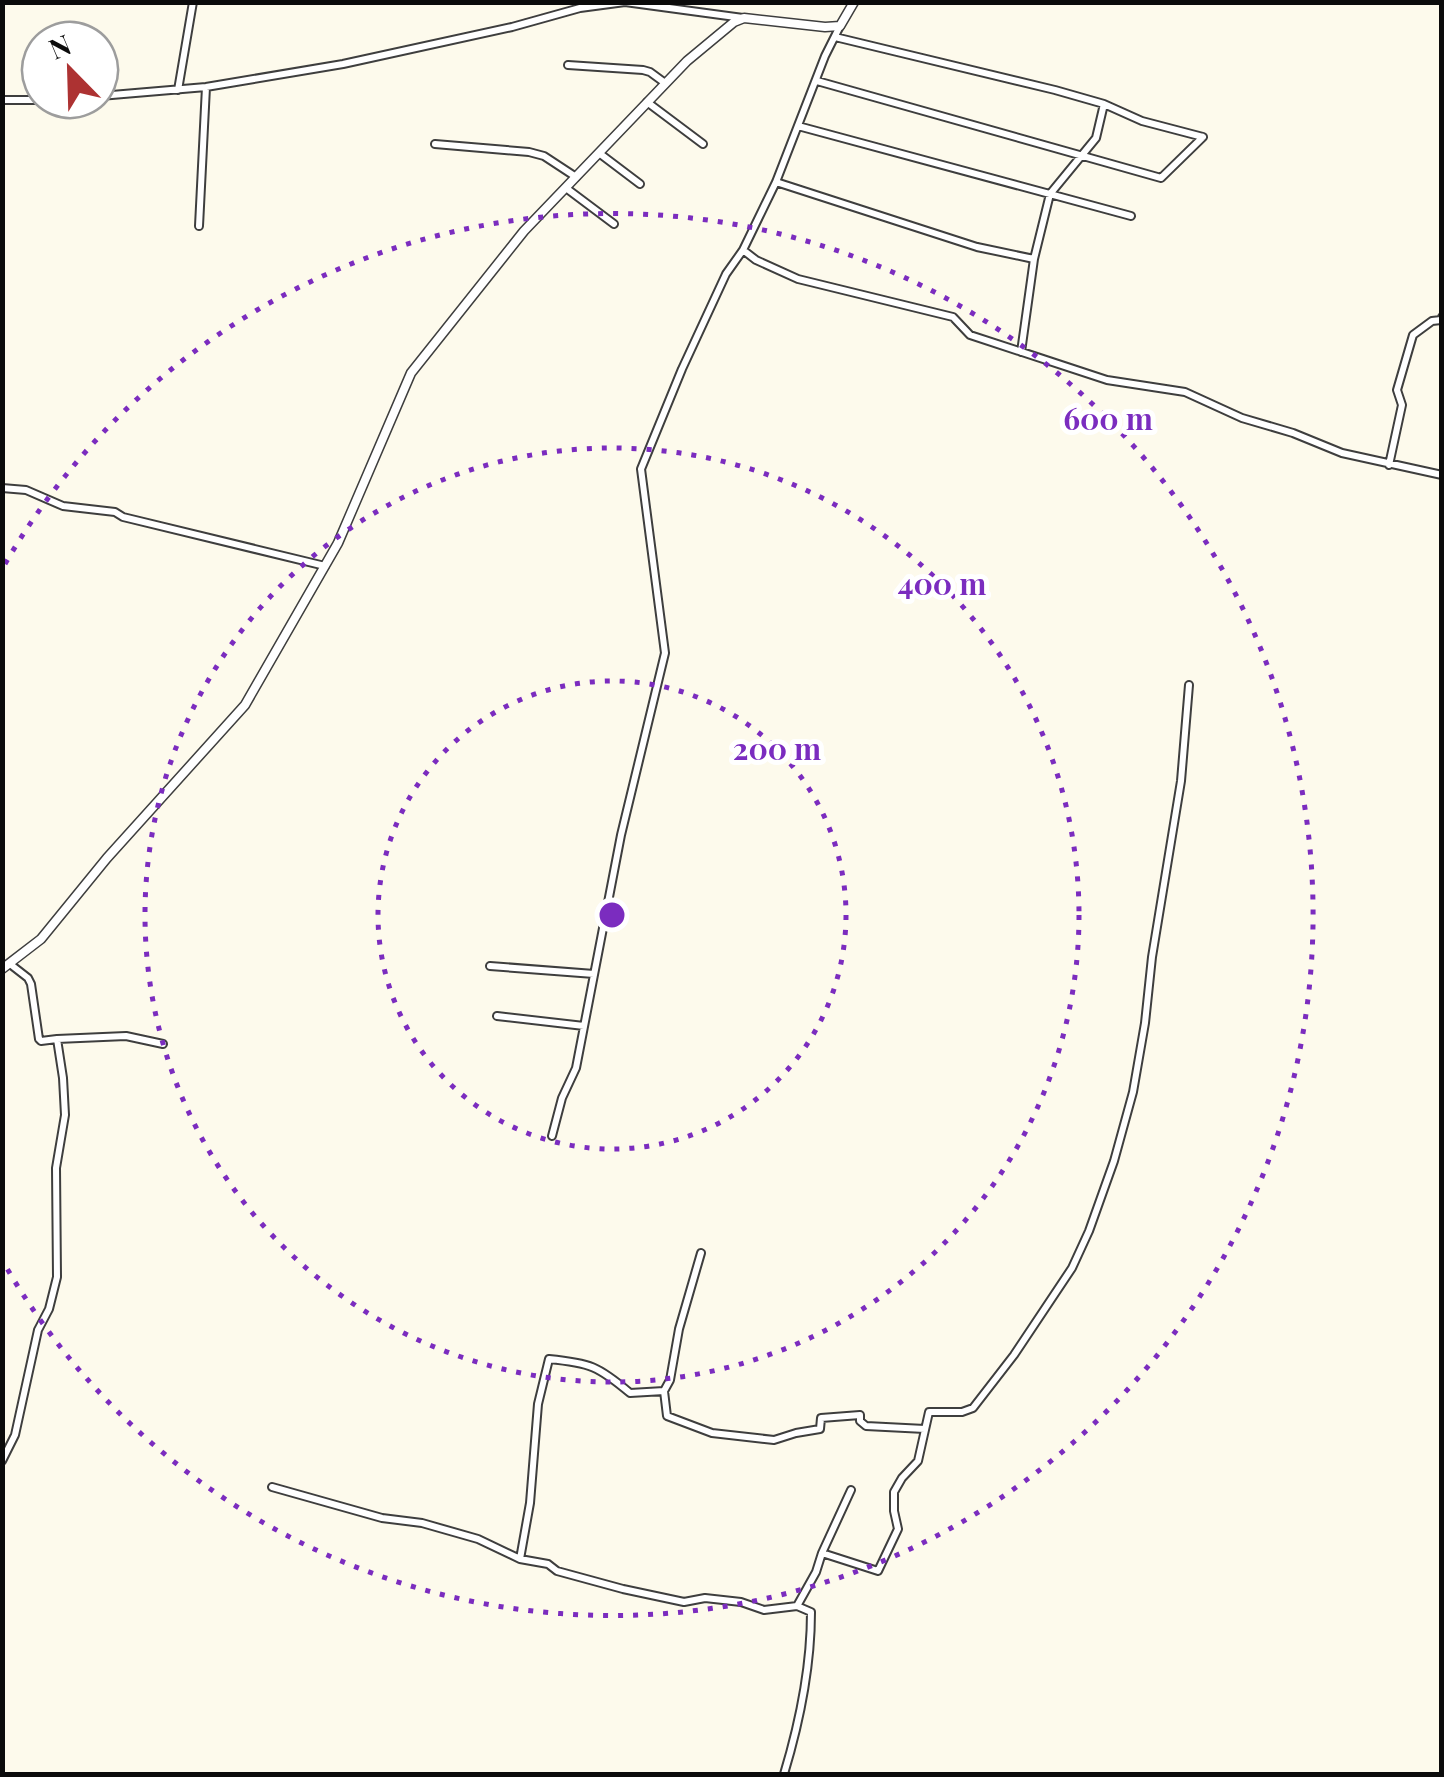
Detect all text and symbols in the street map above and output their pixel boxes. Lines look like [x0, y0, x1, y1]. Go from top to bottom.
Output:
north arrow [20, 20, 120, 120]
text: N [43, 25, 76, 67]
text: 600 m [1063, 398, 1153, 438]
text: 400 m [898, 563, 986, 603]
text: 200 m [733, 728, 821, 768]
centre of rings [594, 897, 630, 933]

